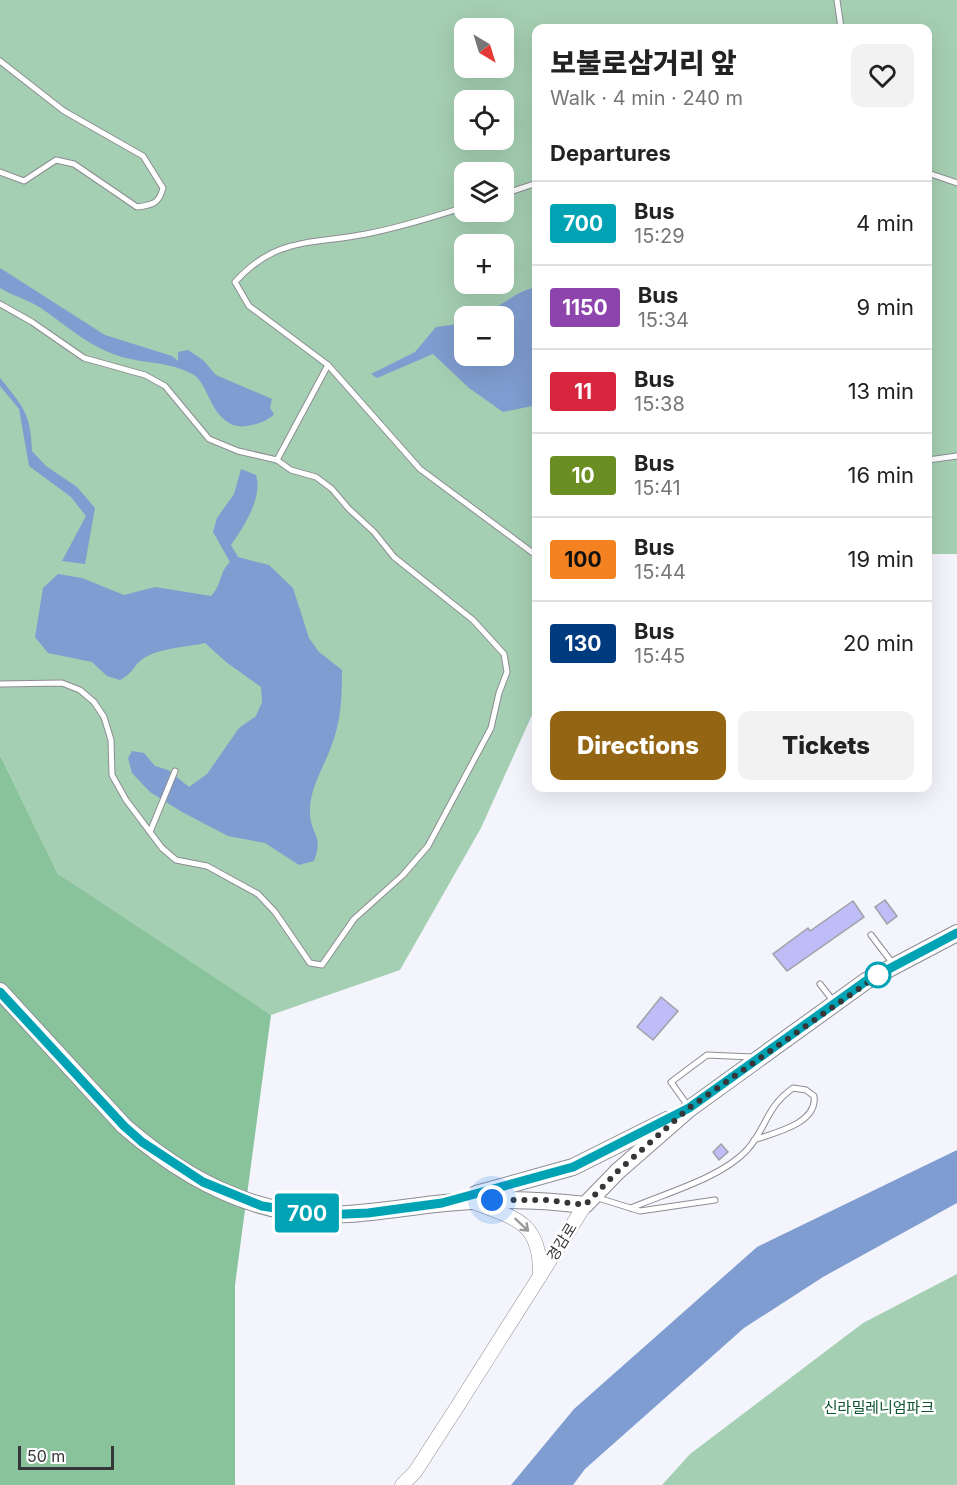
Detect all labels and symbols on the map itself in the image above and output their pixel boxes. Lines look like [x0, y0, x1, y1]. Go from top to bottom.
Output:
north arrow [454, 18, 514, 78]
unlabelled marker [865, 962, 891, 988]
your location [477, 1185, 507, 1215]
line badge: 700 [272, 1194, 342, 1232]
one-way arrow [514, 1218, 529, 1232]
street label: 경감로 [543, 1219, 581, 1264]
park label: 신라밀레니엄파크 [824, 1398, 934, 1417]
scale bar [18, 1443, 114, 1470]

